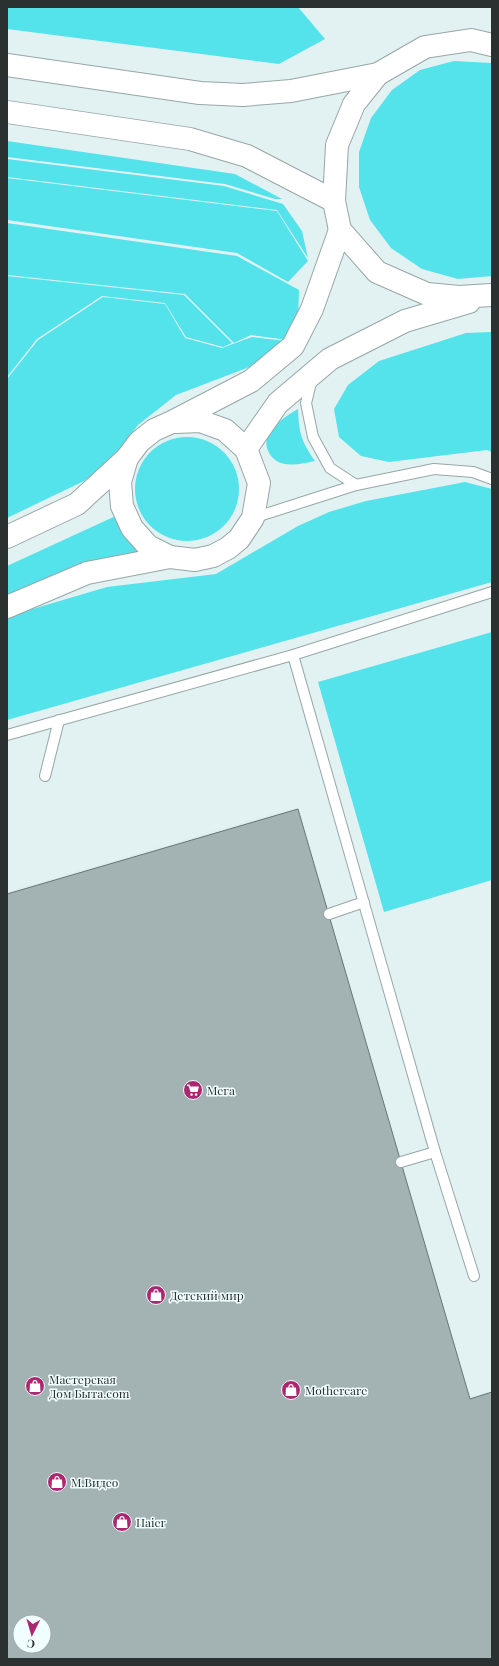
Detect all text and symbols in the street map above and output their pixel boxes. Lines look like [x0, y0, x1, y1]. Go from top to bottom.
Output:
supermarket icon: Мега [182, 1079, 204, 1101]
place label: Мега [207, 1082, 235, 1098]
shop icon: Детский мир [145, 1284, 167, 1306]
place label: Детский мир [170, 1287, 244, 1303]
place label: Мастерская Дом Быта.com [49, 1371, 130, 1401]
shop icon: Мастерская Дом Быта.com [24, 1375, 46, 1397]
shop icon: Mothercare [280, 1379, 302, 1401]
place label: Mothercare [305, 1382, 367, 1398]
shop icon: М.Видео [46, 1471, 68, 1493]
place label: М.Видео [71, 1474, 119, 1490]
shop icon: Haier [111, 1511, 133, 1533]
place label: Haier [136, 1514, 167, 1530]
north arrow [12, 1614, 52, 1654]
text: С [26, 1637, 36, 1652]

